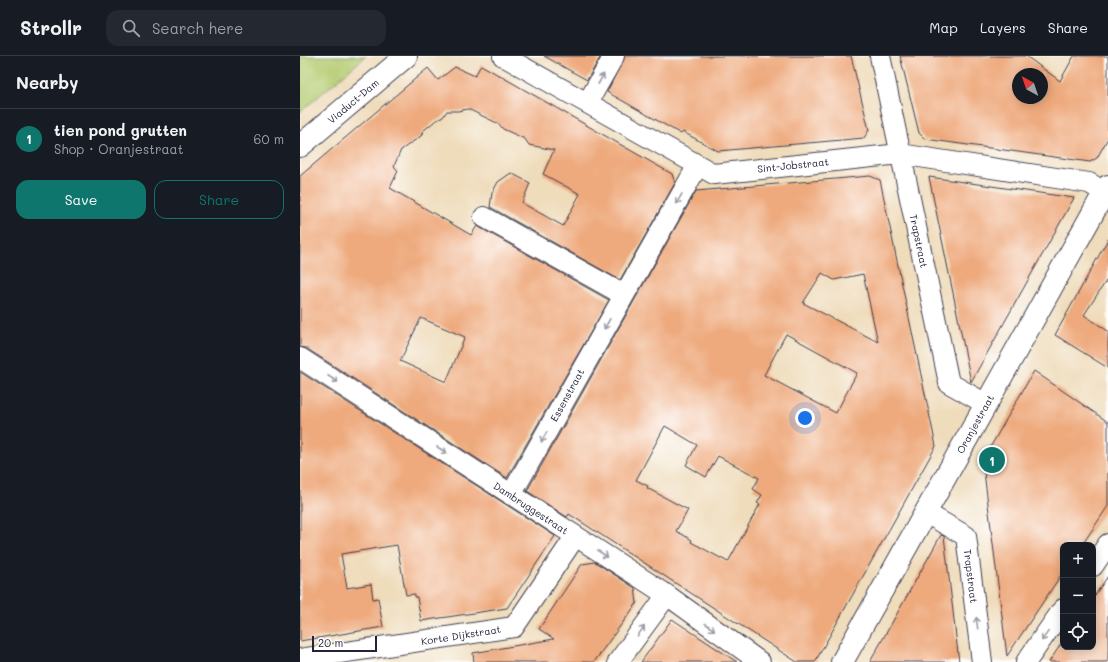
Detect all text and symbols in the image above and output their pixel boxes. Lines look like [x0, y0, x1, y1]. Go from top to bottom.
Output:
search box [106, 10, 386, 46]
text: Strollr [20, 15, 82, 40]
icon: search [120, 17, 142, 39]
text: Search here [152, 18, 243, 38]
text: Map [929, 18, 958, 37]
text: Layers [980, 18, 1026, 37]
text: Share [1048, 18, 1088, 37]
north arrow [1012, 68, 1048, 104]
text: Nearby [16, 71, 78, 93]
one-way arrow [598, 73, 606, 85]
street label: Viaduct-Dam [324, 75, 382, 127]
text: tien pond grutten [54, 120, 187, 140]
text: 1 [26, 130, 32, 147]
text: 60 m [254, 130, 284, 147]
text: Shop · Oranjestraat [54, 140, 183, 157]
street label: Sint-Jobstraat [757, 154, 829, 176]
button: Save [16, 180, 146, 219]
button: Share [154, 180, 284, 219]
one-way arrow [674, 193, 682, 205]
street label: Trapstraat [907, 213, 931, 269]
one-way arrow [603, 318, 611, 330]
street label: Essenstraat [547, 366, 587, 424]
one-way arrow [327, 375, 338, 383]
street label: Oranjestraat [953, 392, 997, 456]
your location [795, 408, 815, 428]
one-way arrow [539, 431, 547, 443]
pin: 1 [979, 445, 1005, 475]
one-way arrow [436, 446, 447, 454]
street label: Dambruggestraat [491, 478, 571, 538]
map controls [1060, 542, 1096, 650]
button: + [1060, 542, 1096, 578]
street label: Trapstraat [961, 548, 981, 604]
one-way arrow [597, 550, 608, 558]
button: − [1060, 578, 1096, 614]
button: locate [1060, 614, 1096, 650]
one-way arrow [973, 617, 981, 630]
street label: Korte Dijkstraat [420, 622, 502, 648]
one-way arrow [705, 623, 716, 631]
one-way arrow [636, 625, 645, 636]
one-way arrow [1041, 630, 1049, 641]
scale bar [312, 634, 377, 653]
text: 20 m [318, 635, 343, 650]

